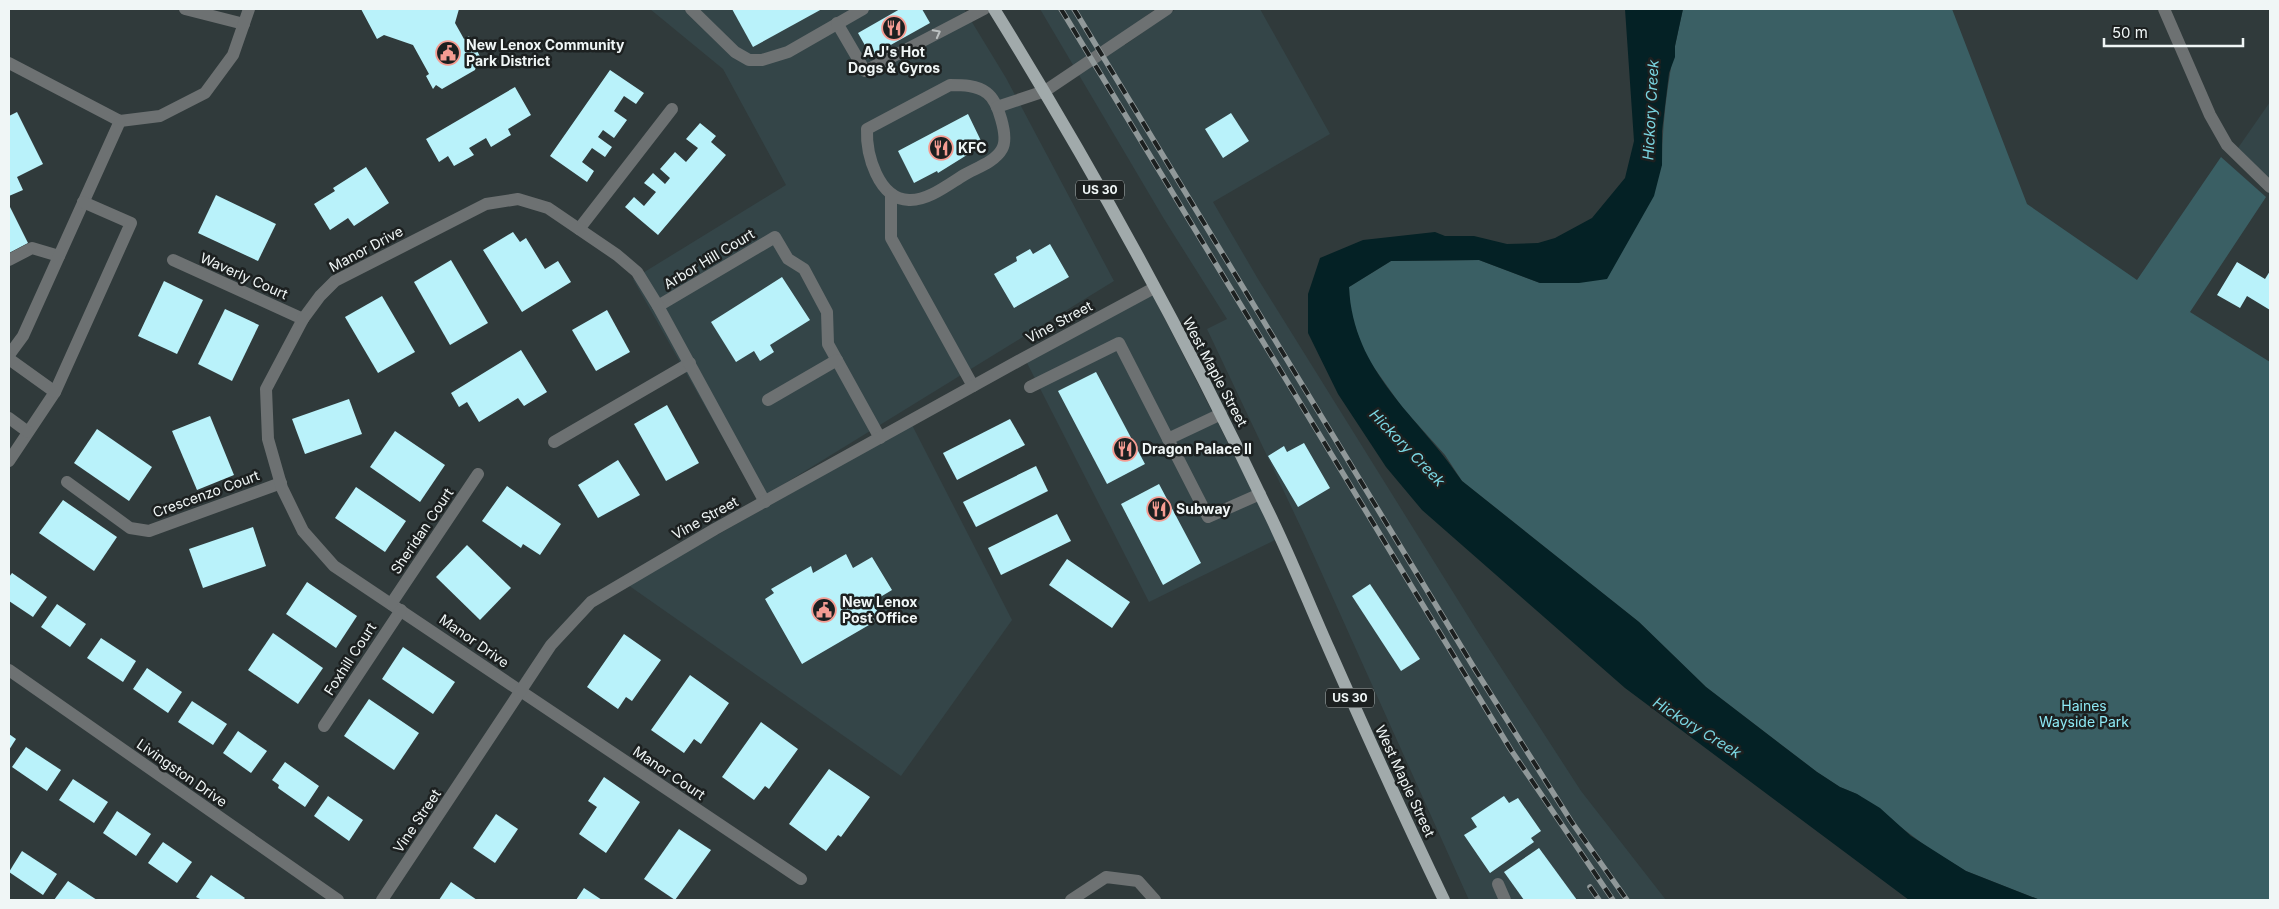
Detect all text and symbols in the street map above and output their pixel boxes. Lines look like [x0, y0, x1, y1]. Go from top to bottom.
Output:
restaurant icon: A J's Hot Dogs & Gyros [881, 15, 907, 41]
scale bar [2104, 15, 2243, 47]
text: 50 m [2112, 23, 2148, 42]
one-way arrow [932, 29, 941, 39]
place label: New Lenox Community Park District [466, 36, 625, 69]
public building icon: New Lenox Community Park District [435, 40, 461, 66]
place label: A J's Hot Dogs & Gyros [848, 43, 940, 76]
water label: Hickory Creek [1638, 58, 1663, 161]
restaurant icon: KFC [928, 135, 954, 161]
place label: KFC [958, 139, 987, 156]
road number: US 30 [1076, 180, 1124, 200]
street label: Manor Drive [326, 222, 406, 275]
street label: Arbor Hill Court [660, 225, 758, 292]
street label: Waverly Court [198, 249, 291, 303]
street label: Vine Street [1023, 297, 1095, 346]
street label: West Maple Street [1179, 314, 1252, 430]
water label: Hickory Creek [1366, 405, 1450, 491]
restaurant icon: Dragon Palace II [1112, 436, 1138, 462]
place label: Dragon Palace II [1142, 440, 1252, 457]
street label: Crescenzo Court [150, 466, 262, 521]
street label: Sheridan Court [387, 484, 457, 577]
street label: Vine Street [669, 492, 741, 543]
restaurant icon: Subway [1146, 496, 1172, 522]
place label: Subway [1176, 500, 1231, 517]
place label: New Lenox Post Office [842, 593, 918, 626]
public building icon: New Lenox Post Office [811, 597, 837, 623]
street label: Manor Drive [436, 610, 512, 671]
street label: Foxhill Court [320, 619, 379, 698]
road number: US 30 [1326, 688, 1374, 708]
water label: Hickory Creek [1650, 693, 1746, 763]
park label: Haines Wayside Park [2039, 697, 2129, 730]
street label: West Maple Street [1372, 722, 1439, 840]
street label: Livingston Drive [134, 735, 231, 810]
street label: Manor Court [630, 742, 709, 803]
street label: Vine Street [389, 785, 444, 856]

